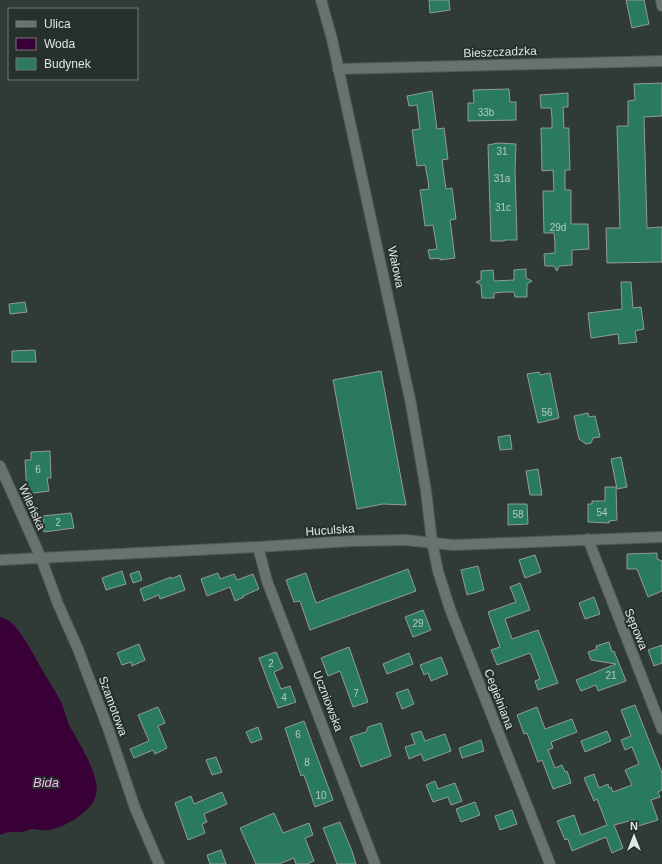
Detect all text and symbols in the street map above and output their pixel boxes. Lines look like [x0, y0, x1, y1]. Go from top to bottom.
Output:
legend [8, 8, 138, 80]
text: Ulica [44, 17, 71, 31]
text: Woda [44, 37, 75, 51]
street label: Bieszczadzka [463, 44, 537, 60]
text: Budynek [44, 57, 92, 71]
house number: 33b [478, 107, 495, 118]
house number: 31 [496, 146, 508, 157]
house number: 31a [494, 173, 511, 184]
house number: 31c [495, 202, 511, 213]
house number: 29d [550, 222, 566, 233]
street label: Wałowa [385, 245, 407, 289]
house number: 56 [541, 407, 553, 418]
house number: 6 [35, 464, 41, 475]
street label: Wileńska [16, 482, 48, 532]
house number: 54 [596, 507, 608, 518]
house number: 58 [512, 509, 524, 520]
house number: 2 [55, 517, 61, 528]
street label: Huculska [305, 521, 355, 539]
street label: Sępowa [621, 606, 651, 652]
house number: 29 [412, 618, 424, 629]
house number: 2 [268, 658, 274, 669]
street label: Cegielniana [481, 667, 517, 731]
street label: Uczniowska [310, 669, 346, 734]
house number: 21 [605, 670, 617, 681]
street label: Szamotowa [96, 674, 130, 738]
house number: 7 [353, 688, 359, 699]
house number: 4 [281, 692, 287, 703]
house number: 6 [295, 729, 301, 740]
house number: 8 [304, 757, 310, 768]
water label: Bida [33, 775, 59, 790]
house number: 10 [315, 790, 327, 801]
north arrow [614, 816, 654, 856]
text: N [630, 820, 638, 832]

